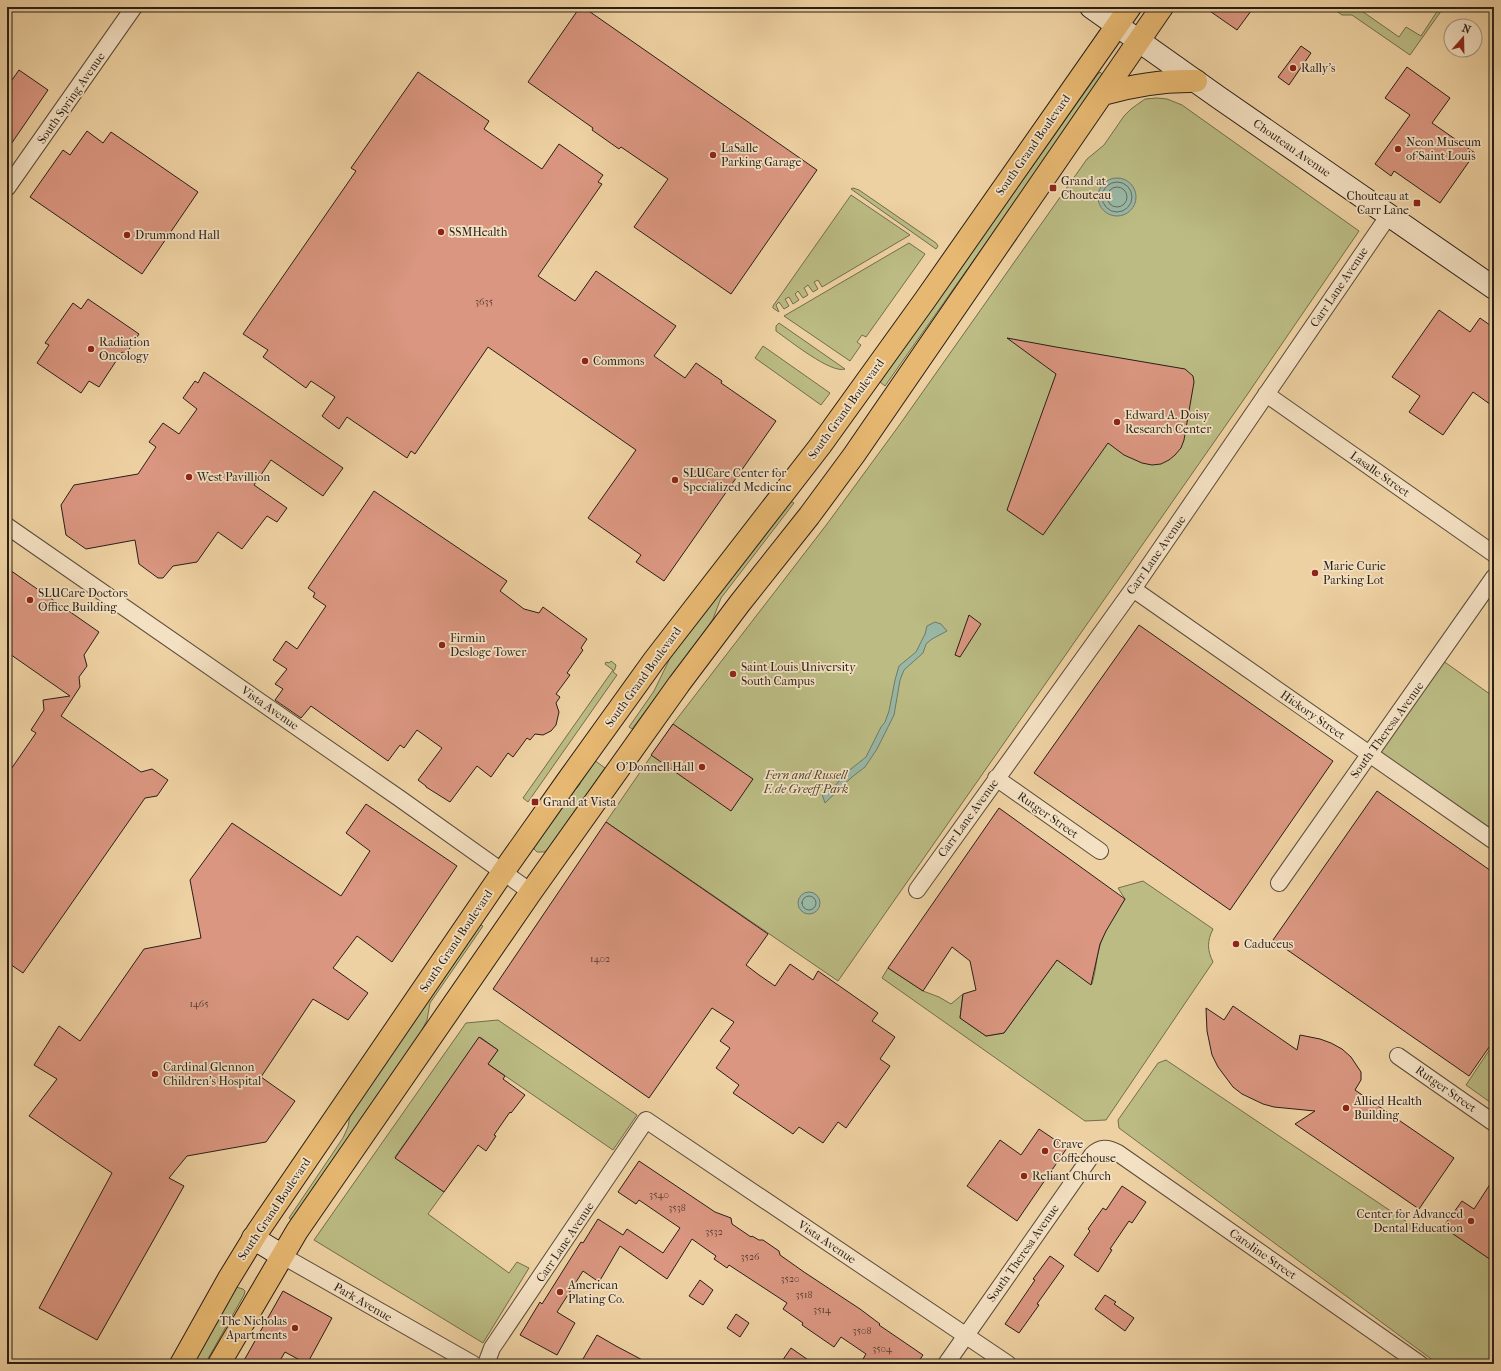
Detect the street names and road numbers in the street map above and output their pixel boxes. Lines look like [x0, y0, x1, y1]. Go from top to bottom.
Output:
street label: South Spring Avenue [34, 50, 108, 146]
street label: South Grand Boulevard [993, 91, 1073, 198]
street label: Chouteau Avenue [1251, 116, 1333, 180]
street label: Carr Lane Avenue [1307, 244, 1371, 330]
street label: South Grand Boulevard [805, 356, 887, 462]
street label: Lasalle Street [1348, 448, 1413, 500]
street label: Carr Lane Avenue [1123, 513, 1189, 597]
street label: South Grand Boulevard [602, 624, 684, 730]
street label: South Theresa Avenue [1347, 679, 1427, 781]
street label: Vista Avenue [238, 683, 301, 733]
street label: Hickory Street [1278, 687, 1349, 743]
street label: Carr Lane Avenue [935, 776, 1001, 860]
street label: Rutger Street [1015, 789, 1082, 842]
street label: South Grand Boulevard [417, 887, 496, 995]
street label: Rutger Street [1413, 1063, 1480, 1116]
street label: South Grand Boulevard [235, 1155, 314, 1263]
street label: Carr Lane Avenue [533, 1199, 597, 1285]
street label: South Theresa Avenue [984, 1202, 1062, 1304]
street label: Vista Avenue [795, 1217, 859, 1267]
street label: Caroline Street [1227, 1226, 1300, 1283]
street label: Park Avenue [331, 1280, 395, 1324]

